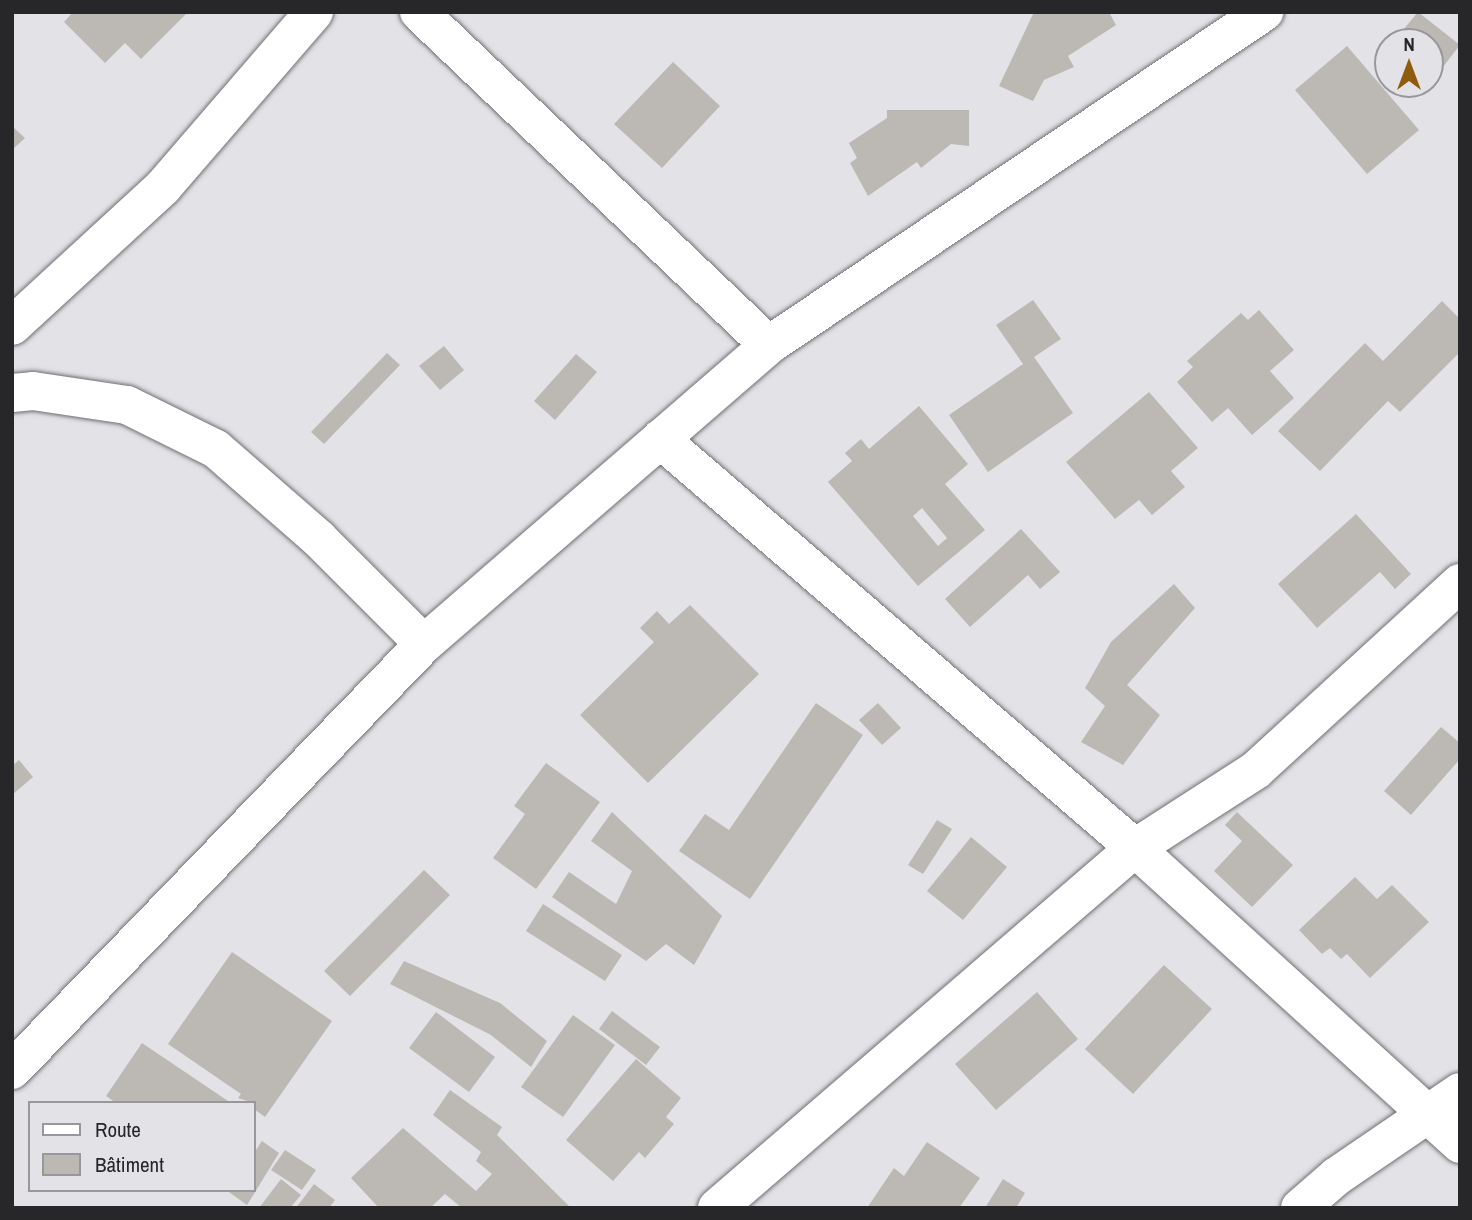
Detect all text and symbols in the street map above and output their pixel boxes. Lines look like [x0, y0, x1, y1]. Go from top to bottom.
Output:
north arrow [1374, 28, 1444, 98]
text: N [1403, 31, 1415, 57]
legend [28, 1101, 256, 1192]
text: Route [95, 1115, 141, 1144]
text: Bâtiment [95, 1150, 164, 1179]

